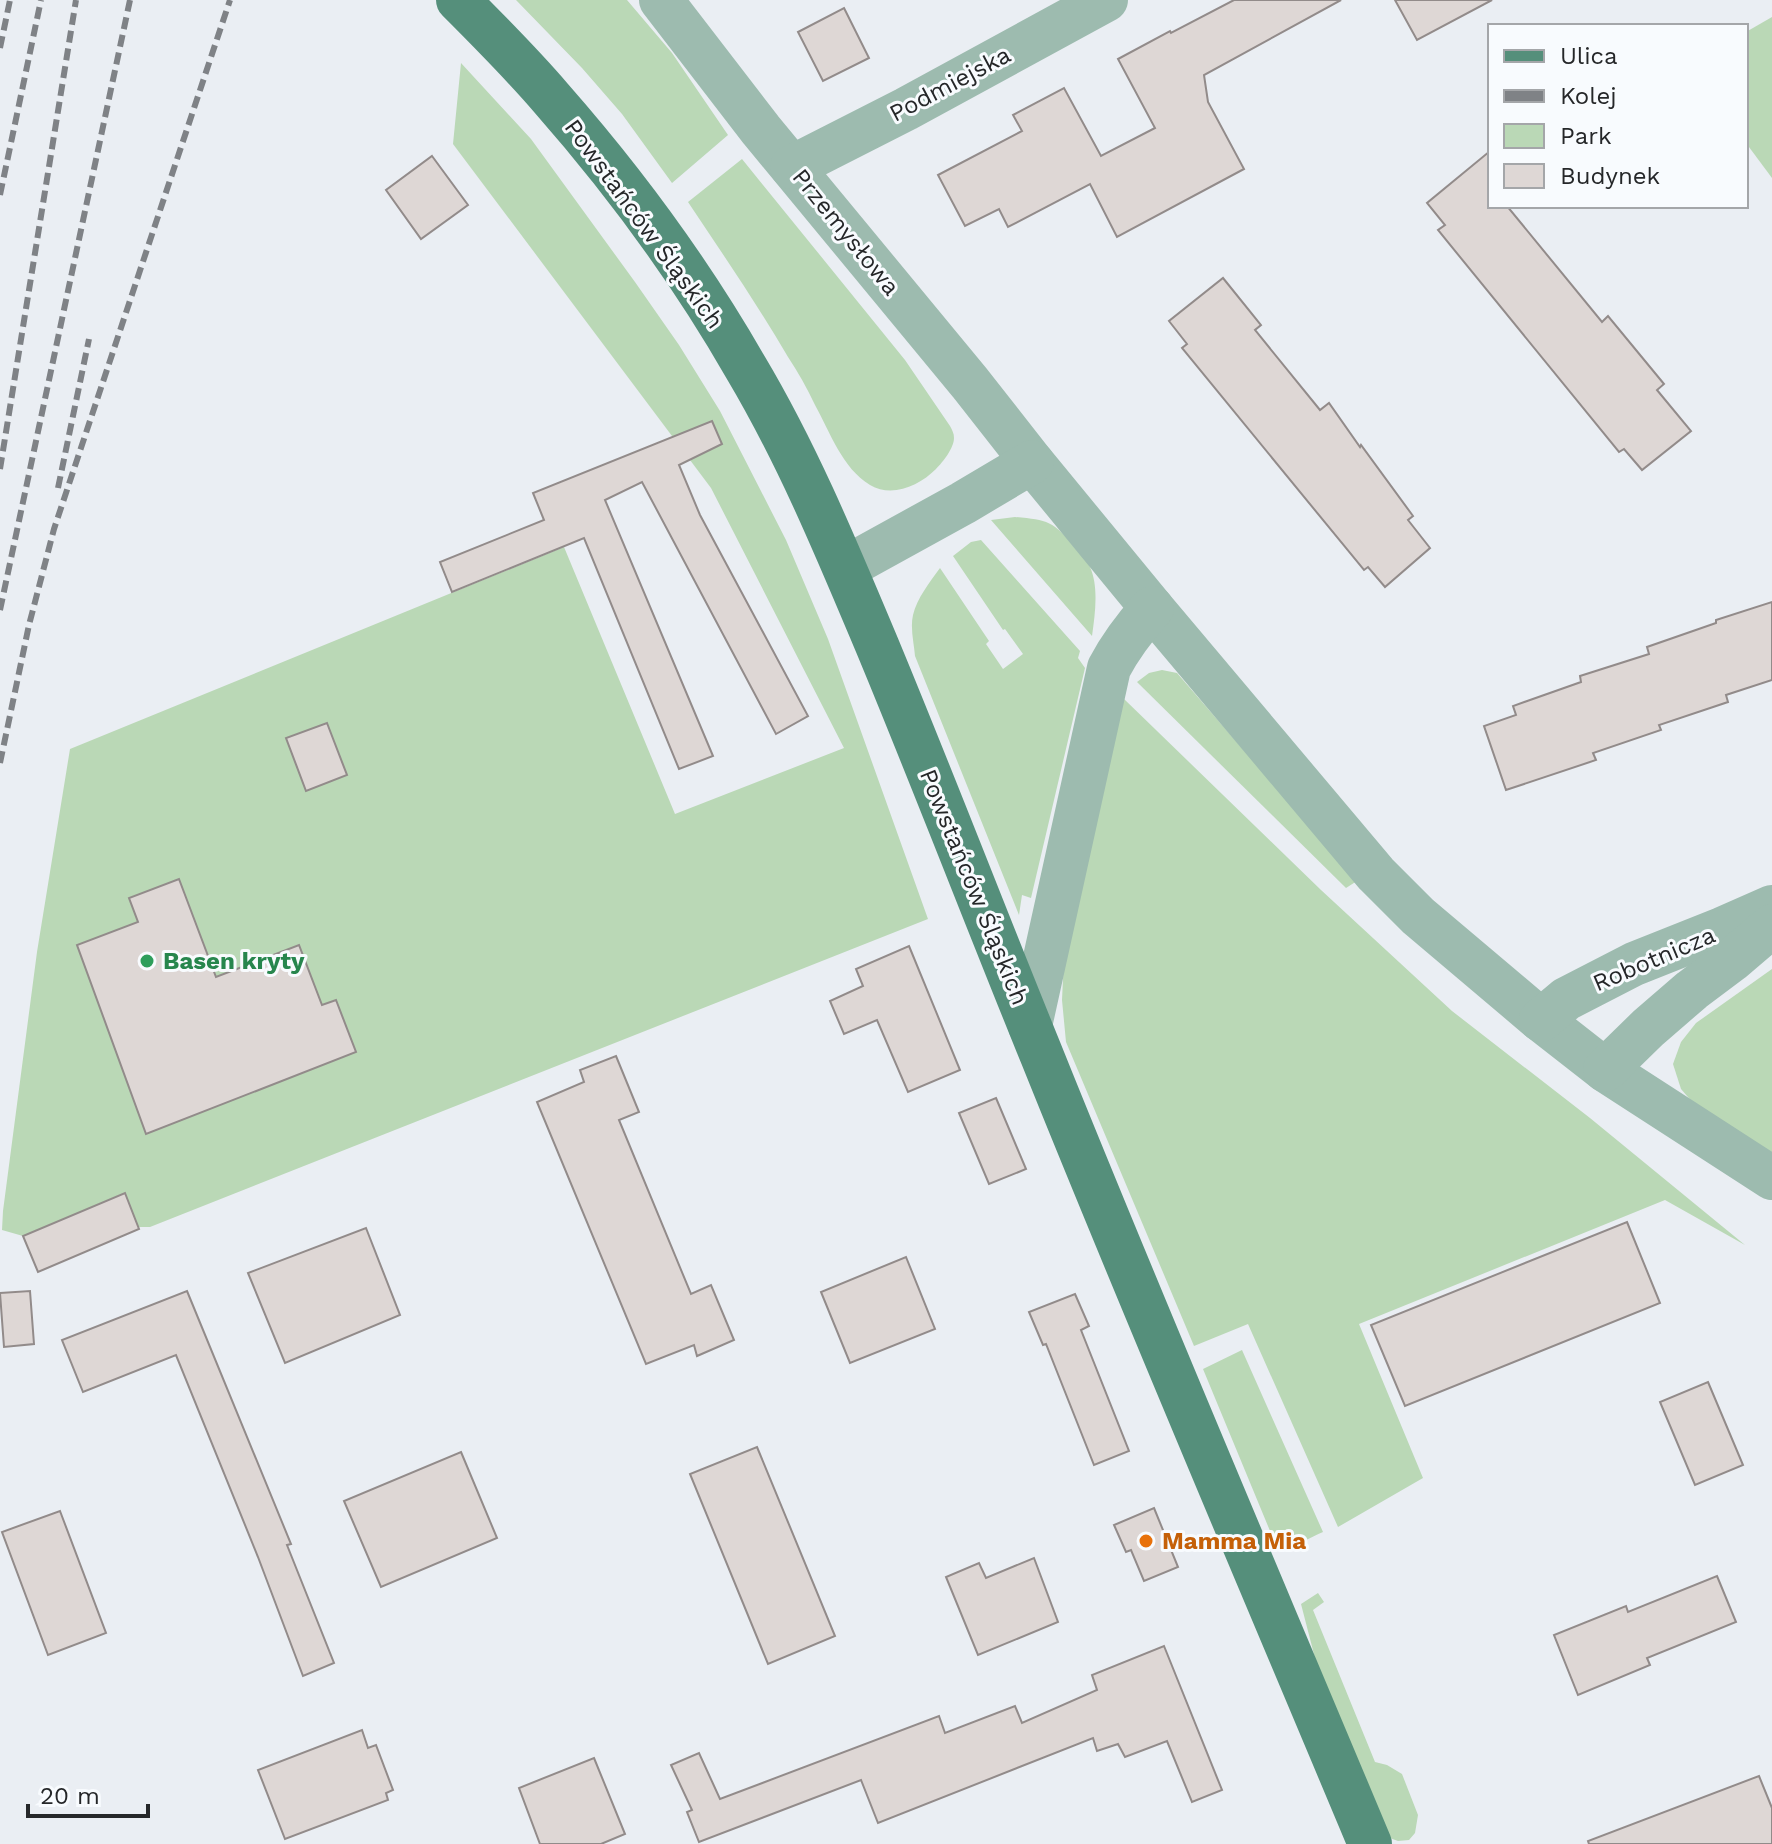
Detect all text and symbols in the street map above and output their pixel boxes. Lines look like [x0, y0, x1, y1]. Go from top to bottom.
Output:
legend [1488, 24, 1748, 208]
street label: Podmiejska [885, 40, 1015, 128]
text: Ulica [1560, 42, 1618, 70]
text: Kolej [1560, 82, 1617, 110]
street label: Powstańców Śląskich [559, 114, 729, 334]
text: Park [1560, 122, 1612, 150]
text: Budynek [1560, 162, 1661, 190]
street label: Przemysłowa [787, 163, 905, 301]
street label: Powstańców Śląskich [914, 765, 1034, 1009]
street label: Robotnicza [1589, 921, 1719, 997]
place label: Basen kryty [163, 947, 305, 975]
marker: Basen kryty [138, 952, 156, 970]
place label: Mamma Mia [1162, 1527, 1306, 1555]
marker: Mamma Mia [1137, 1532, 1155, 1550]
scale bar [28, 1768, 148, 1818]
text: 20 m [40, 1782, 100, 1810]

